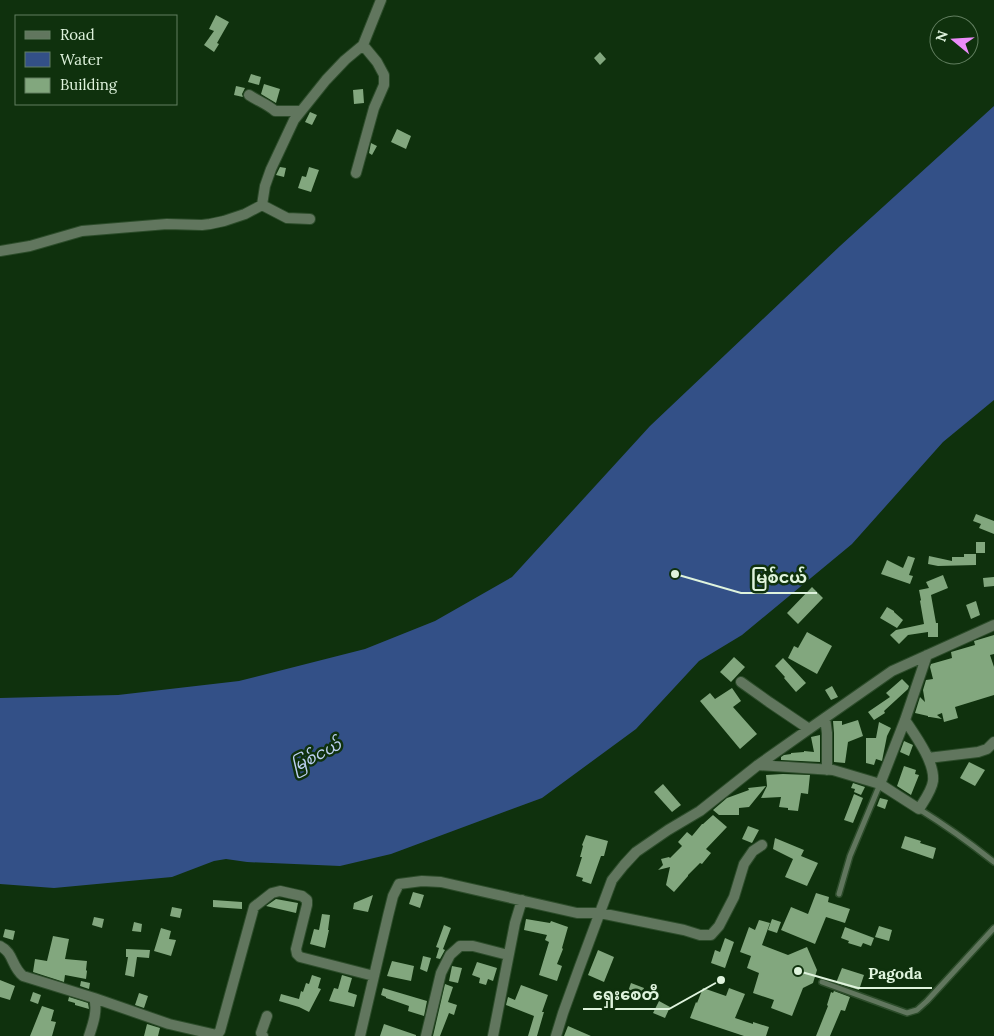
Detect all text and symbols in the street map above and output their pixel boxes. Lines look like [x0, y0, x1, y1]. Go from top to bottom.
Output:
legend [15, 15, 178, 105]
north arrow [929, 15, 979, 65]
text: Road [60, 25, 95, 44]
text: N [931, 28, 952, 44]
text: Water [60, 50, 103, 69]
text: Building [60, 75, 118, 94]
callout: မြစ်ငယ် [741, 562, 817, 593]
text: မြစ်ငယ် [751, 566, 807, 591]
water label: မြစ်ငယ် [287, 732, 348, 780]
callout: Pagoda [858, 957, 932, 988]
text: Pagoda [868, 963, 923, 983]
callout: ရှေးစေတီ [583, 978, 669, 1009]
text: ရှေးစေတီ [593, 983, 659, 1008]

